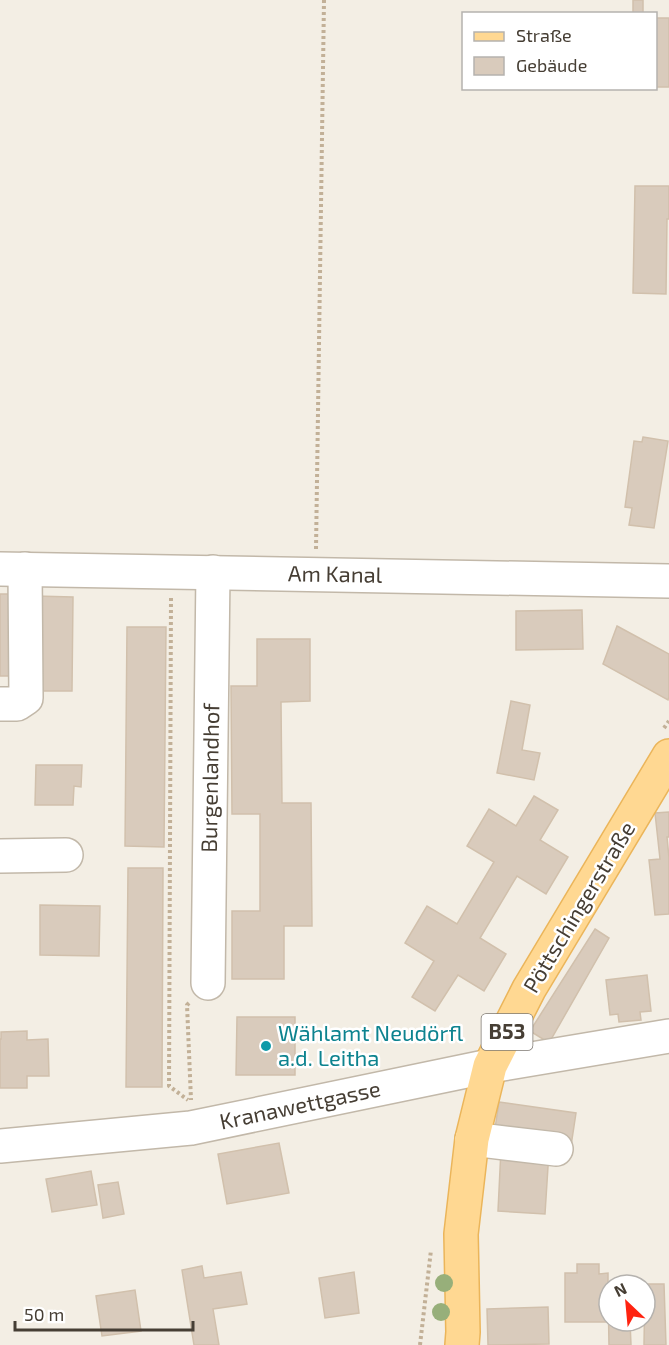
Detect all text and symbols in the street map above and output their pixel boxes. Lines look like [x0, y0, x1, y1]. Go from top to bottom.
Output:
legend [462, 12, 657, 90]
text: Straße [516, 24, 572, 46]
text: Gebäude [516, 54, 587, 76]
street label: Am Kanal [288, 559, 383, 587]
street label: Burgenlandhof [195, 702, 223, 853]
street label: Pöttschingerstraße [517, 816, 640, 997]
road number: B53 [482, 1014, 532, 1050]
place label: Wählamt Neudörfl a.d. Leitha [278, 1019, 463, 1070]
marker: Wählamt Neudörfl a.d. Leitha [259, 1039, 273, 1053]
street label: Kranawettgasse [217, 1074, 383, 1134]
north arrow [597, 1273, 657, 1333]
text: N [611, 1278, 630, 1300]
scale bar [15, 1294, 194, 1332]
text: 50 m [24, 1303, 64, 1325]

